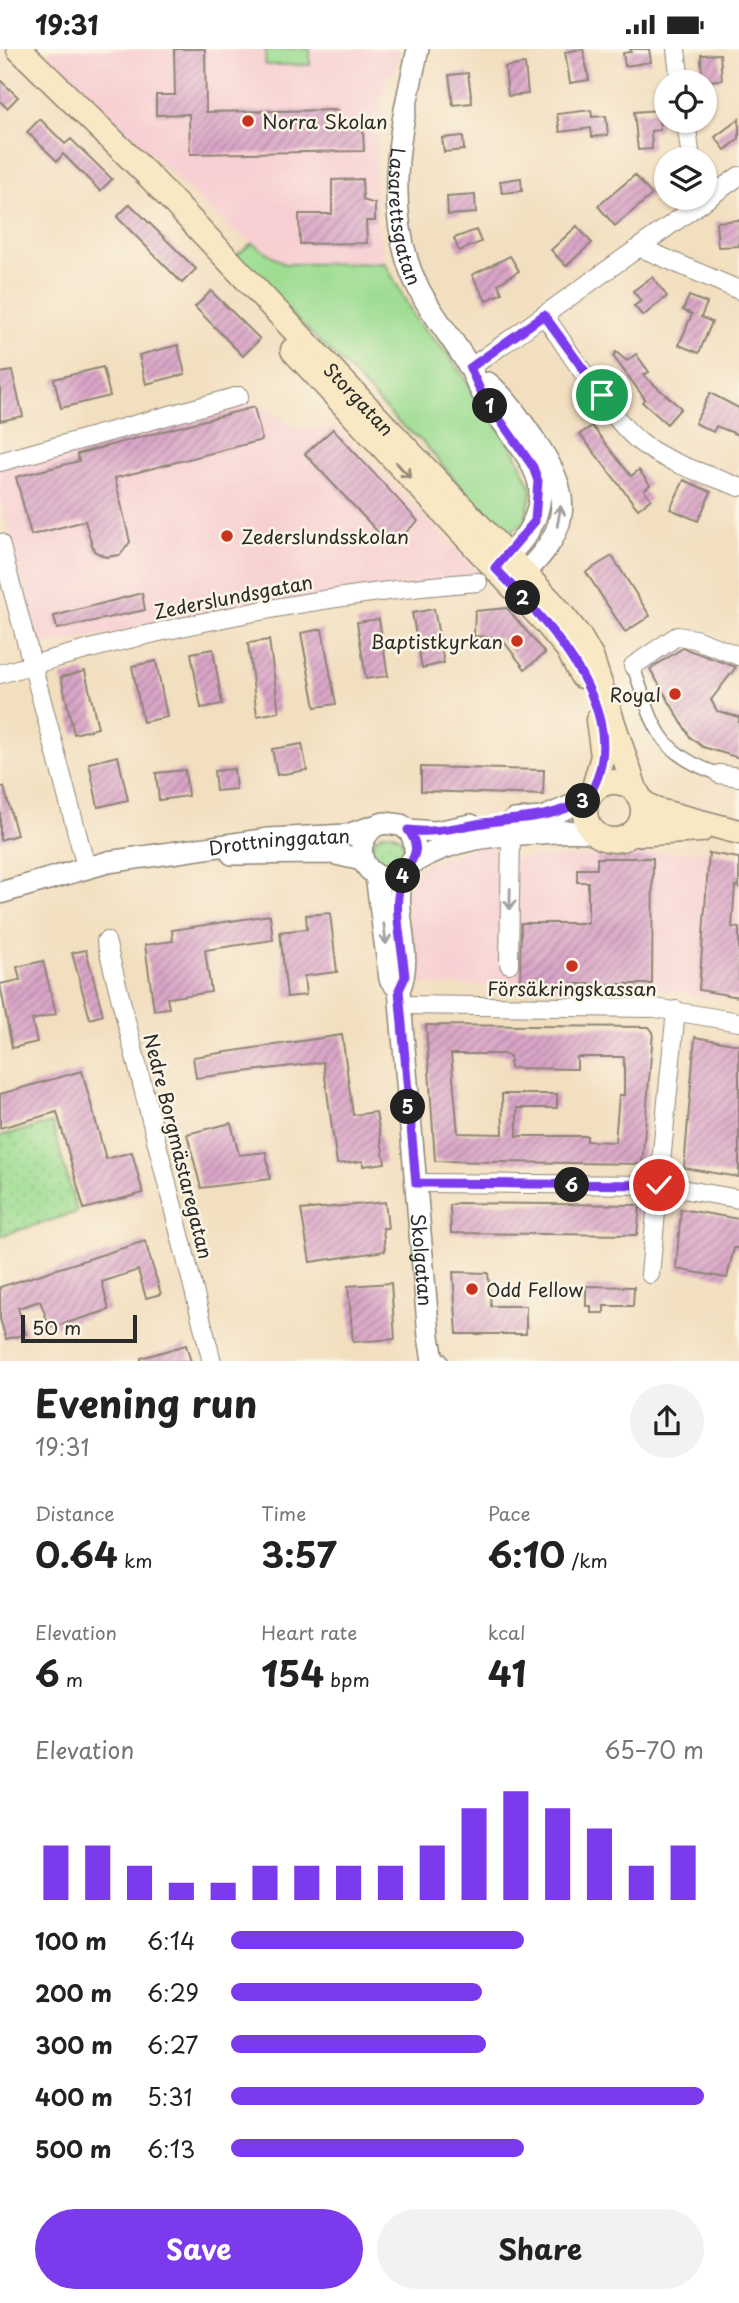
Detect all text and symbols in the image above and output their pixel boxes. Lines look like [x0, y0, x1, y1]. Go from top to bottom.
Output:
text: 19:31 [35, 5, 99, 44]
map controls [654, 70, 717, 210]
button: locate [654, 70, 717, 133]
place label: Norra Skolan [262, 107, 388, 135]
marker: Norra Skolan [240, 113, 256, 129]
street label: Lasarettsgatan [383, 146, 429, 289]
button: layers [654, 147, 717, 210]
street label: Storgatan [318, 356, 401, 442]
pin [572, 365, 632, 425]
icon: arrive [583, 376, 621, 414]
pin: 1 [472, 389, 508, 423]
text: 1 [485, 391, 494, 419]
one-way arrow [394, 461, 411, 478]
one-way arrow [553, 505, 567, 528]
place label: Zederslundsskolan [241, 522, 409, 550]
marker: Zederslundsskolan [219, 528, 235, 544]
street label: Zederslundsgatan [151, 567, 315, 625]
pin: 2 [505, 581, 540, 615]
text: 2 [516, 583, 529, 611]
place label: Baptistkyrkan [370, 627, 503, 655]
marker: Baptistkyrkan [509, 633, 525, 649]
place label: Royal [610, 680, 661, 708]
marker: Royal [667, 686, 683, 702]
pin: 3 [566, 783, 600, 819]
text: 3 [576, 786, 589, 814]
street label: Drottninggatan [207, 821, 351, 861]
pin: 4 [386, 859, 420, 893]
text: 4 [396, 861, 409, 889]
one-way arrow [503, 887, 517, 910]
one-way arrow [379, 922, 392, 945]
marker: Försäkringskassan [564, 958, 580, 974]
place label: Försäkringskassan [487, 974, 657, 1002]
street label: Nedre Borgmästaregatan [137, 1031, 221, 1261]
pin: 5 [390, 1089, 426, 1125]
text: 5 [401, 1092, 414, 1120]
pin [629, 1155, 689, 1215]
icon: check [640, 1166, 678, 1204]
pin: 6 [554, 1167, 590, 1203]
text: 6 [565, 1170, 578, 1198]
street label: Skolgatan [404, 1212, 440, 1307]
place label: Odd Fellow [486, 1275, 583, 1303]
marker: Odd Fellow [464, 1281, 480, 1297]
scale bar [21, 1313, 136, 1344]
text: 50 m [32, 1313, 81, 1341]
text: Evening run [35, 1374, 257, 1431]
button: share [630, 1384, 704, 1458]
text: 19:31 [35, 1429, 89, 1464]
text: Distance [35, 1499, 115, 1527]
text: Time [261, 1499, 306, 1527]
text: Pace [488, 1499, 531, 1527]
text: 0.64 [35, 1527, 118, 1580]
text: 3:57 [261, 1527, 336, 1580]
text: 6:10 [488, 1527, 565, 1580]
text: km [118, 1546, 153, 1574]
text: /km [565, 1546, 608, 1574]
text: Elevation [35, 1618, 117, 1646]
text: Heart rate [261, 1618, 357, 1646]
text: kcal [488, 1618, 526, 1646]
text: 6 [35, 1646, 60, 1699]
text: 154 [261, 1646, 324, 1699]
text: 41 [488, 1646, 526, 1699]
text: m [60, 1665, 83, 1693]
text: bpm [324, 1665, 370, 1693]
text: Elevation [35, 1732, 134, 1767]
text: 65–70 m [604, 1732, 704, 1767]
text: 100 m [35, 1923, 107, 1958]
text: 6:14 [147, 1923, 195, 1958]
text: 200 m [35, 1975, 112, 2010]
text: 6:29 [147, 1975, 199, 2010]
text: 300 m [35, 2027, 113, 2062]
text: 6:27 [147, 2027, 198, 2062]
text: 400 m [35, 2079, 113, 2114]
text: 5:31 [147, 2079, 192, 2114]
text: 500 m [35, 2131, 112, 2166]
text: 6:13 [147, 2131, 195, 2166]
button: Save [35, 2209, 363, 2289]
button: Share [377, 2209, 704, 2289]

